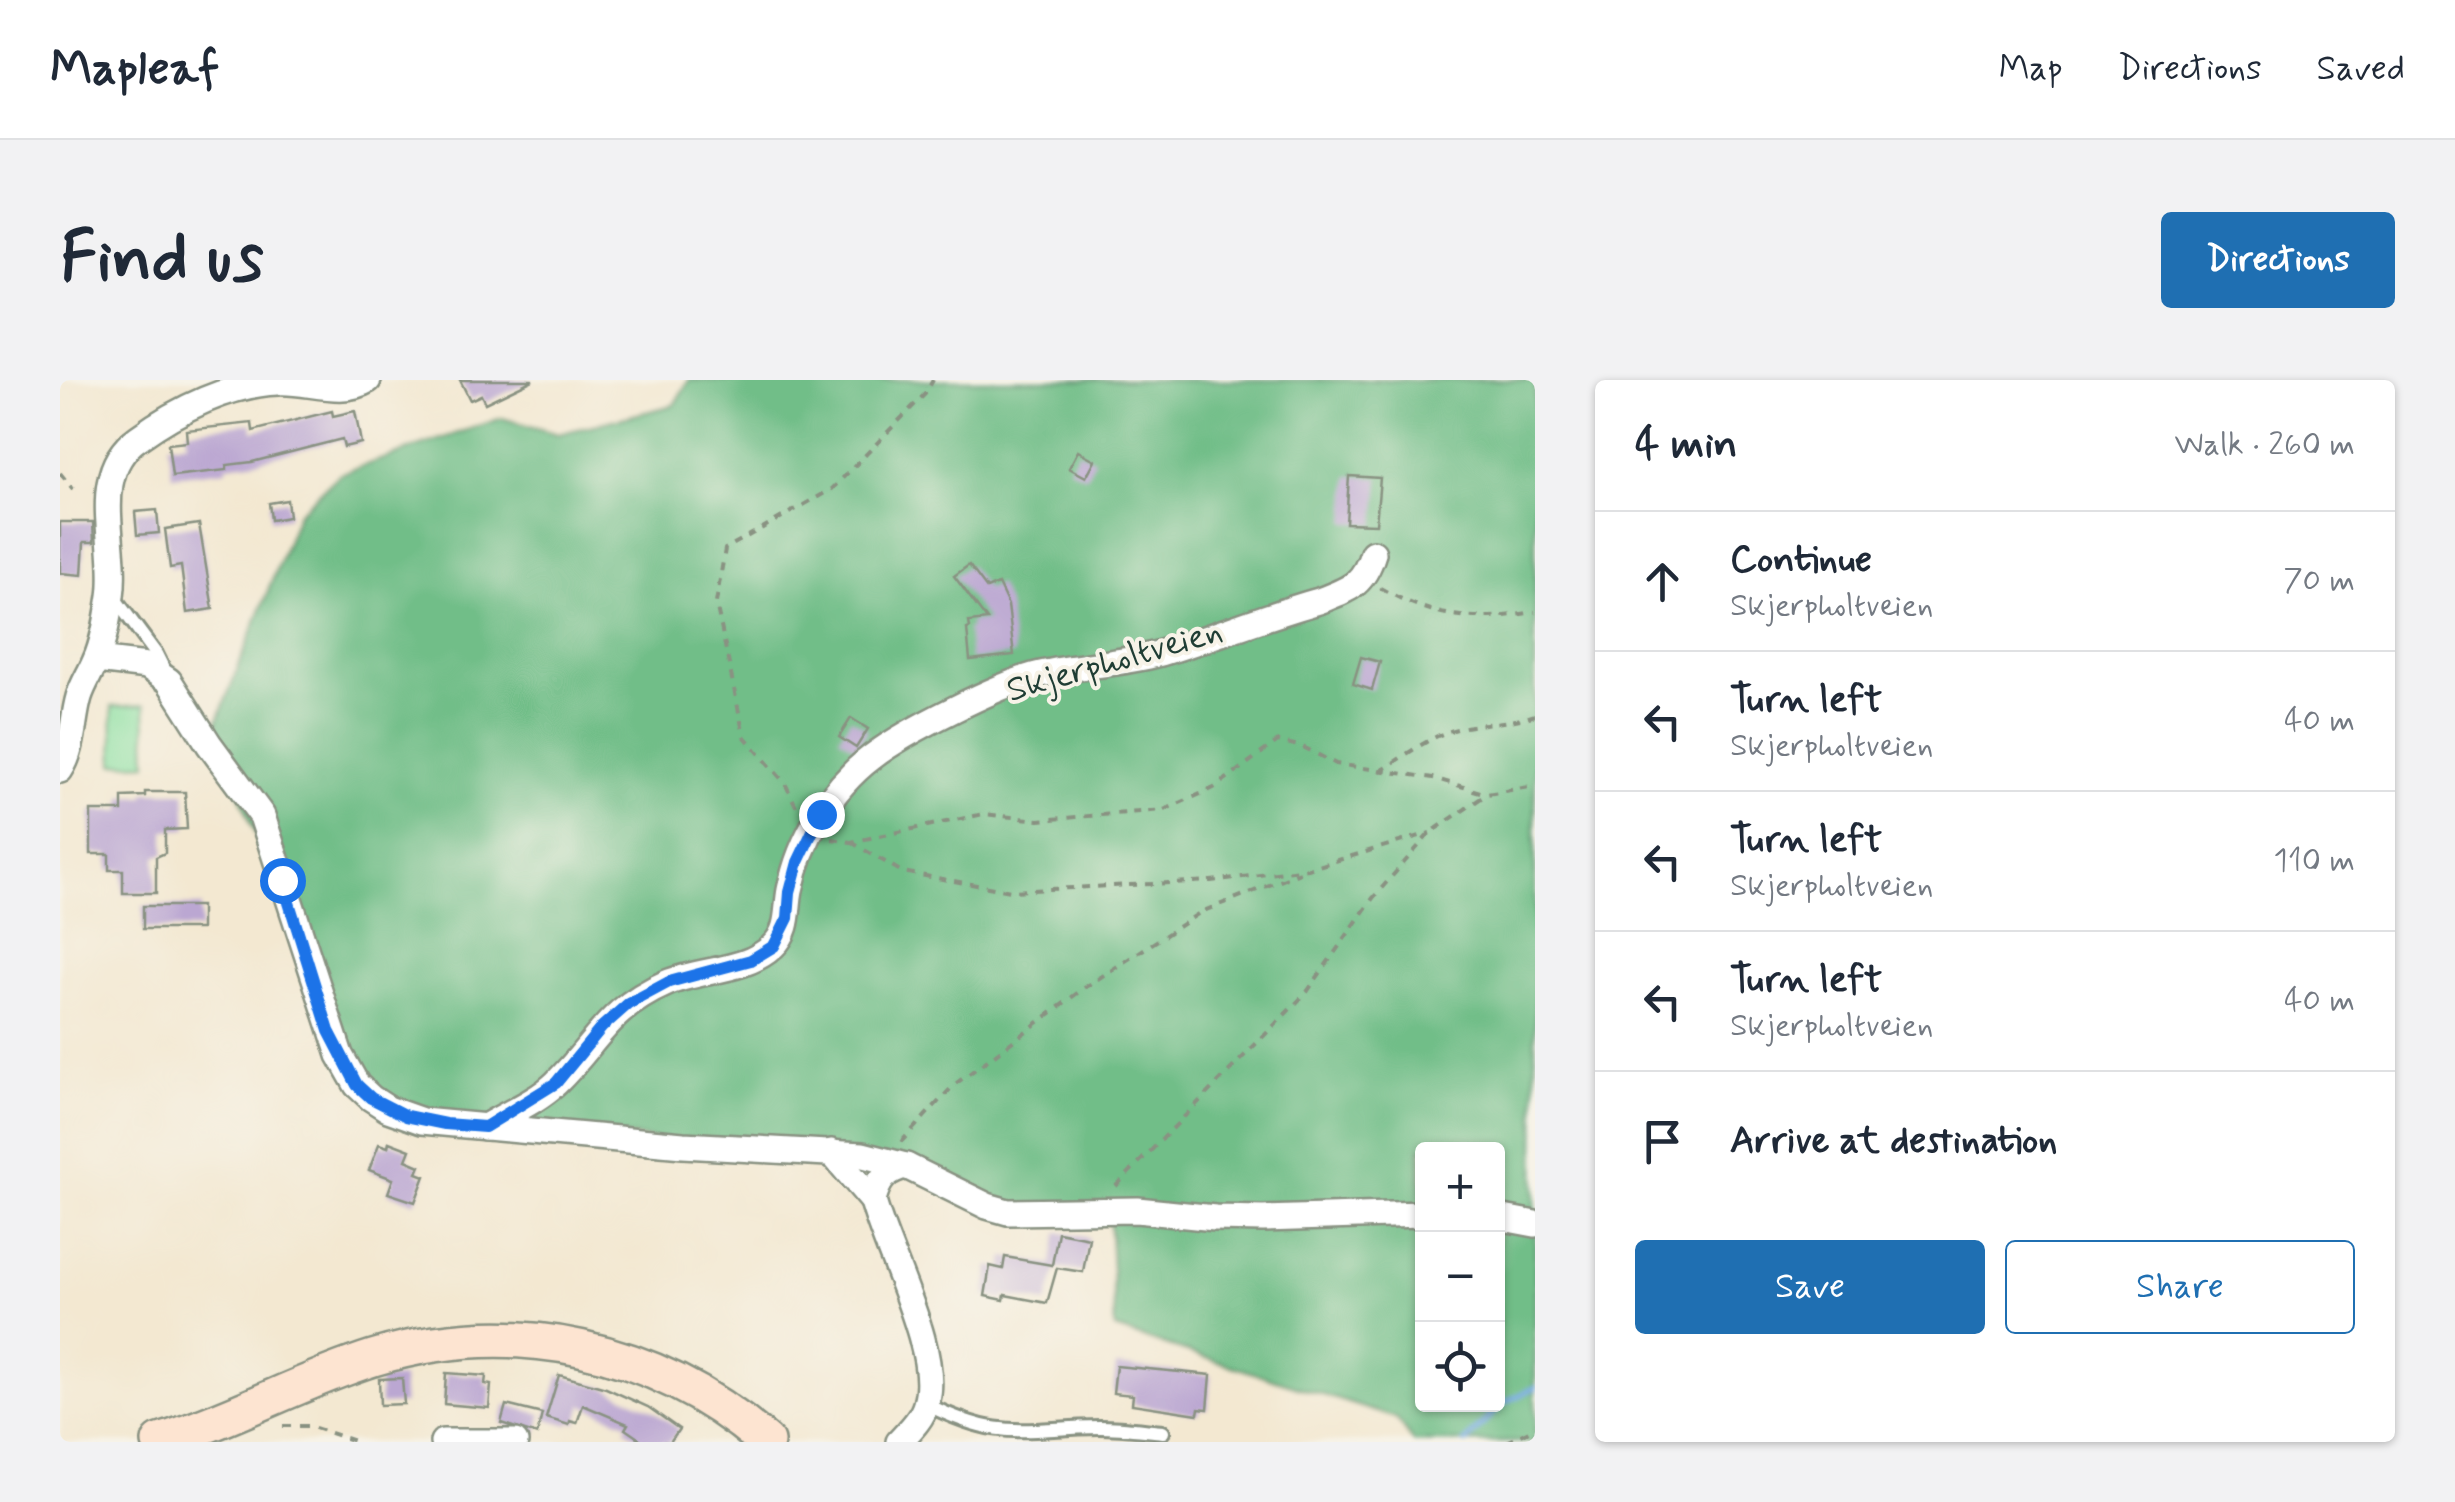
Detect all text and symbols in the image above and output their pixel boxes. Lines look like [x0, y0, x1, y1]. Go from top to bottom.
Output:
text: Mapleaf [50, 38, 219, 101]
text: Map [1999, 46, 2063, 92]
text: Directions [2118, 46, 2262, 92]
text: Saved [2317, 46, 2405, 92]
button: Directions [2161, 212, 2395, 308]
text: Find us [60, 214, 264, 306]
text: 4 min [1635, 418, 1737, 473]
text: Walk · 260 m [2175, 424, 2355, 466]
text: Continue [1730, 536, 1872, 585]
icon: ahead [1635, 554, 1690, 609]
text: 70 m [2283, 560, 2355, 602]
text: Skjerpholtveien [1730, 585, 1933, 627]
street label: Skjerpholtveien [1001, 608, 1228, 714]
text: Turn left [1730, 676, 1882, 725]
icon: left [1635, 694, 1690, 749]
text: 40 m [2284, 700, 2355, 742]
text: Skjerpholtveien [1730, 725, 1933, 767]
route end [799, 792, 845, 838]
text: Turn left [1730, 816, 1882, 865]
icon: left [1635, 834, 1690, 889]
text: 110 m [2274, 840, 2355, 882]
route start [260, 858, 306, 904]
text: Skjerpholtveien [1730, 865, 1933, 907]
text: Turn left [1730, 956, 1882, 1005]
icon: left [1635, 974, 1690, 1029]
text: 40 m [2284, 980, 2355, 1022]
text: Skjerpholtveien [1730, 1005, 1933, 1047]
icon: arrive [1635, 1114, 1690, 1169]
text: Arrive at destination [1730, 1117, 2057, 1166]
map controls [1415, 1142, 1505, 1412]
button: + [1415, 1142, 1505, 1232]
button: − [1415, 1232, 1505, 1322]
button: Save [1635, 1240, 1985, 1334]
button: Share [2005, 1240, 2355, 1334]
button: locate [1415, 1322, 1505, 1412]

